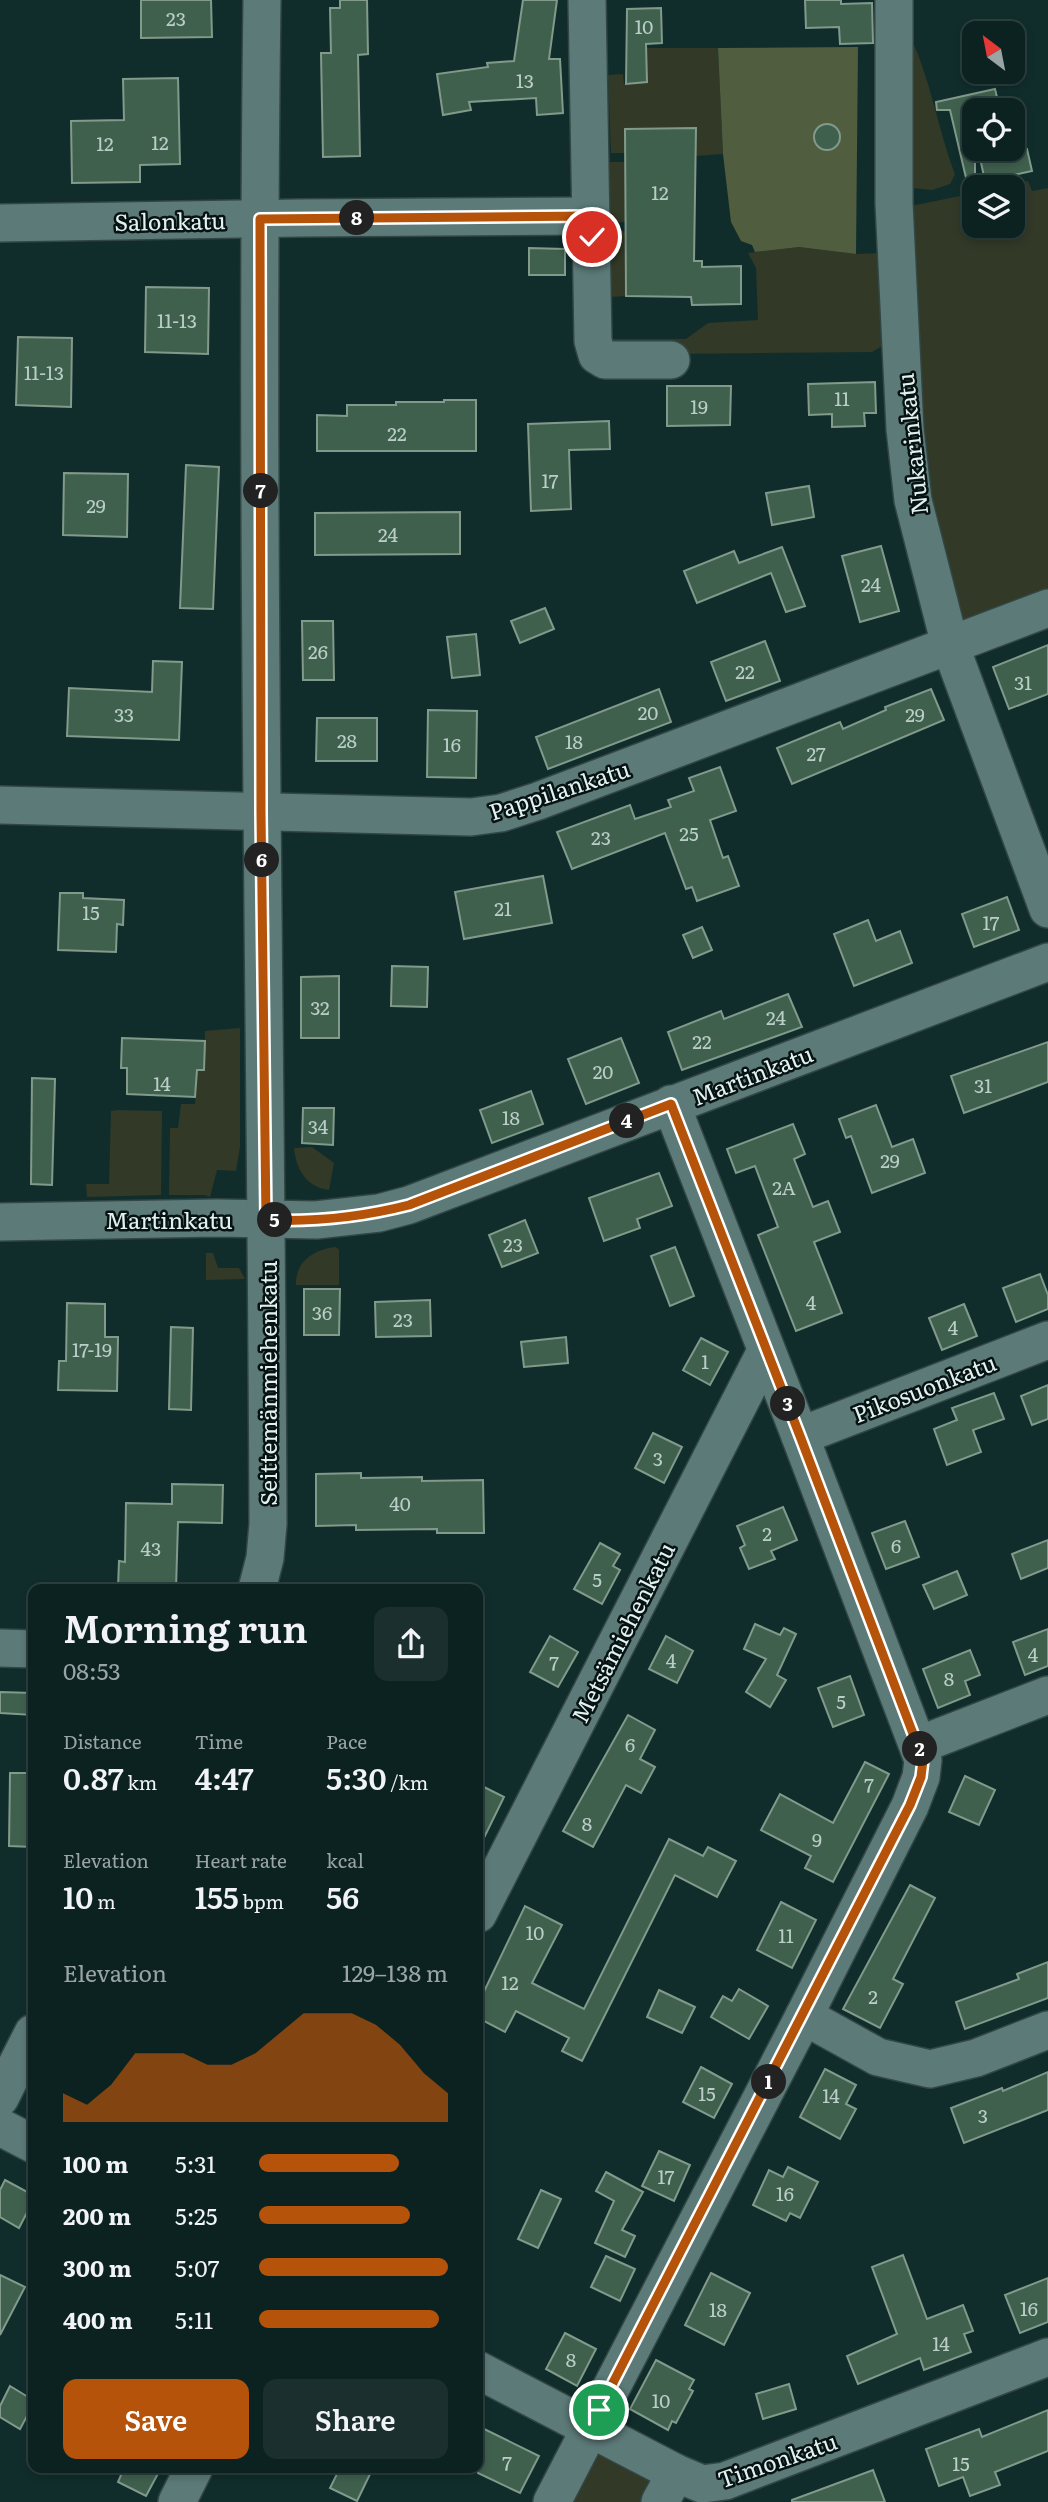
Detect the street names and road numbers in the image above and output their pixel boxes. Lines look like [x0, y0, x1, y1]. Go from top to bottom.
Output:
street label: Salonkatu [114, 202, 226, 238]
street label: Nukarinkatu [887, 372, 935, 516]
street label: Pappilankatu [484, 750, 634, 828]
street label: Martinkatu [687, 1035, 817, 1113]
street label: Martinkatu [105, 1202, 233, 1236]
street label: Seittemänmiehenkatu [250, 1260, 284, 1506]
street label: Pikosuonkatu [847, 1344, 1001, 1430]
street label: Metsämiehenkatu [562, 1536, 682, 1728]
street label: Timonkatu [713, 2423, 841, 2495]

